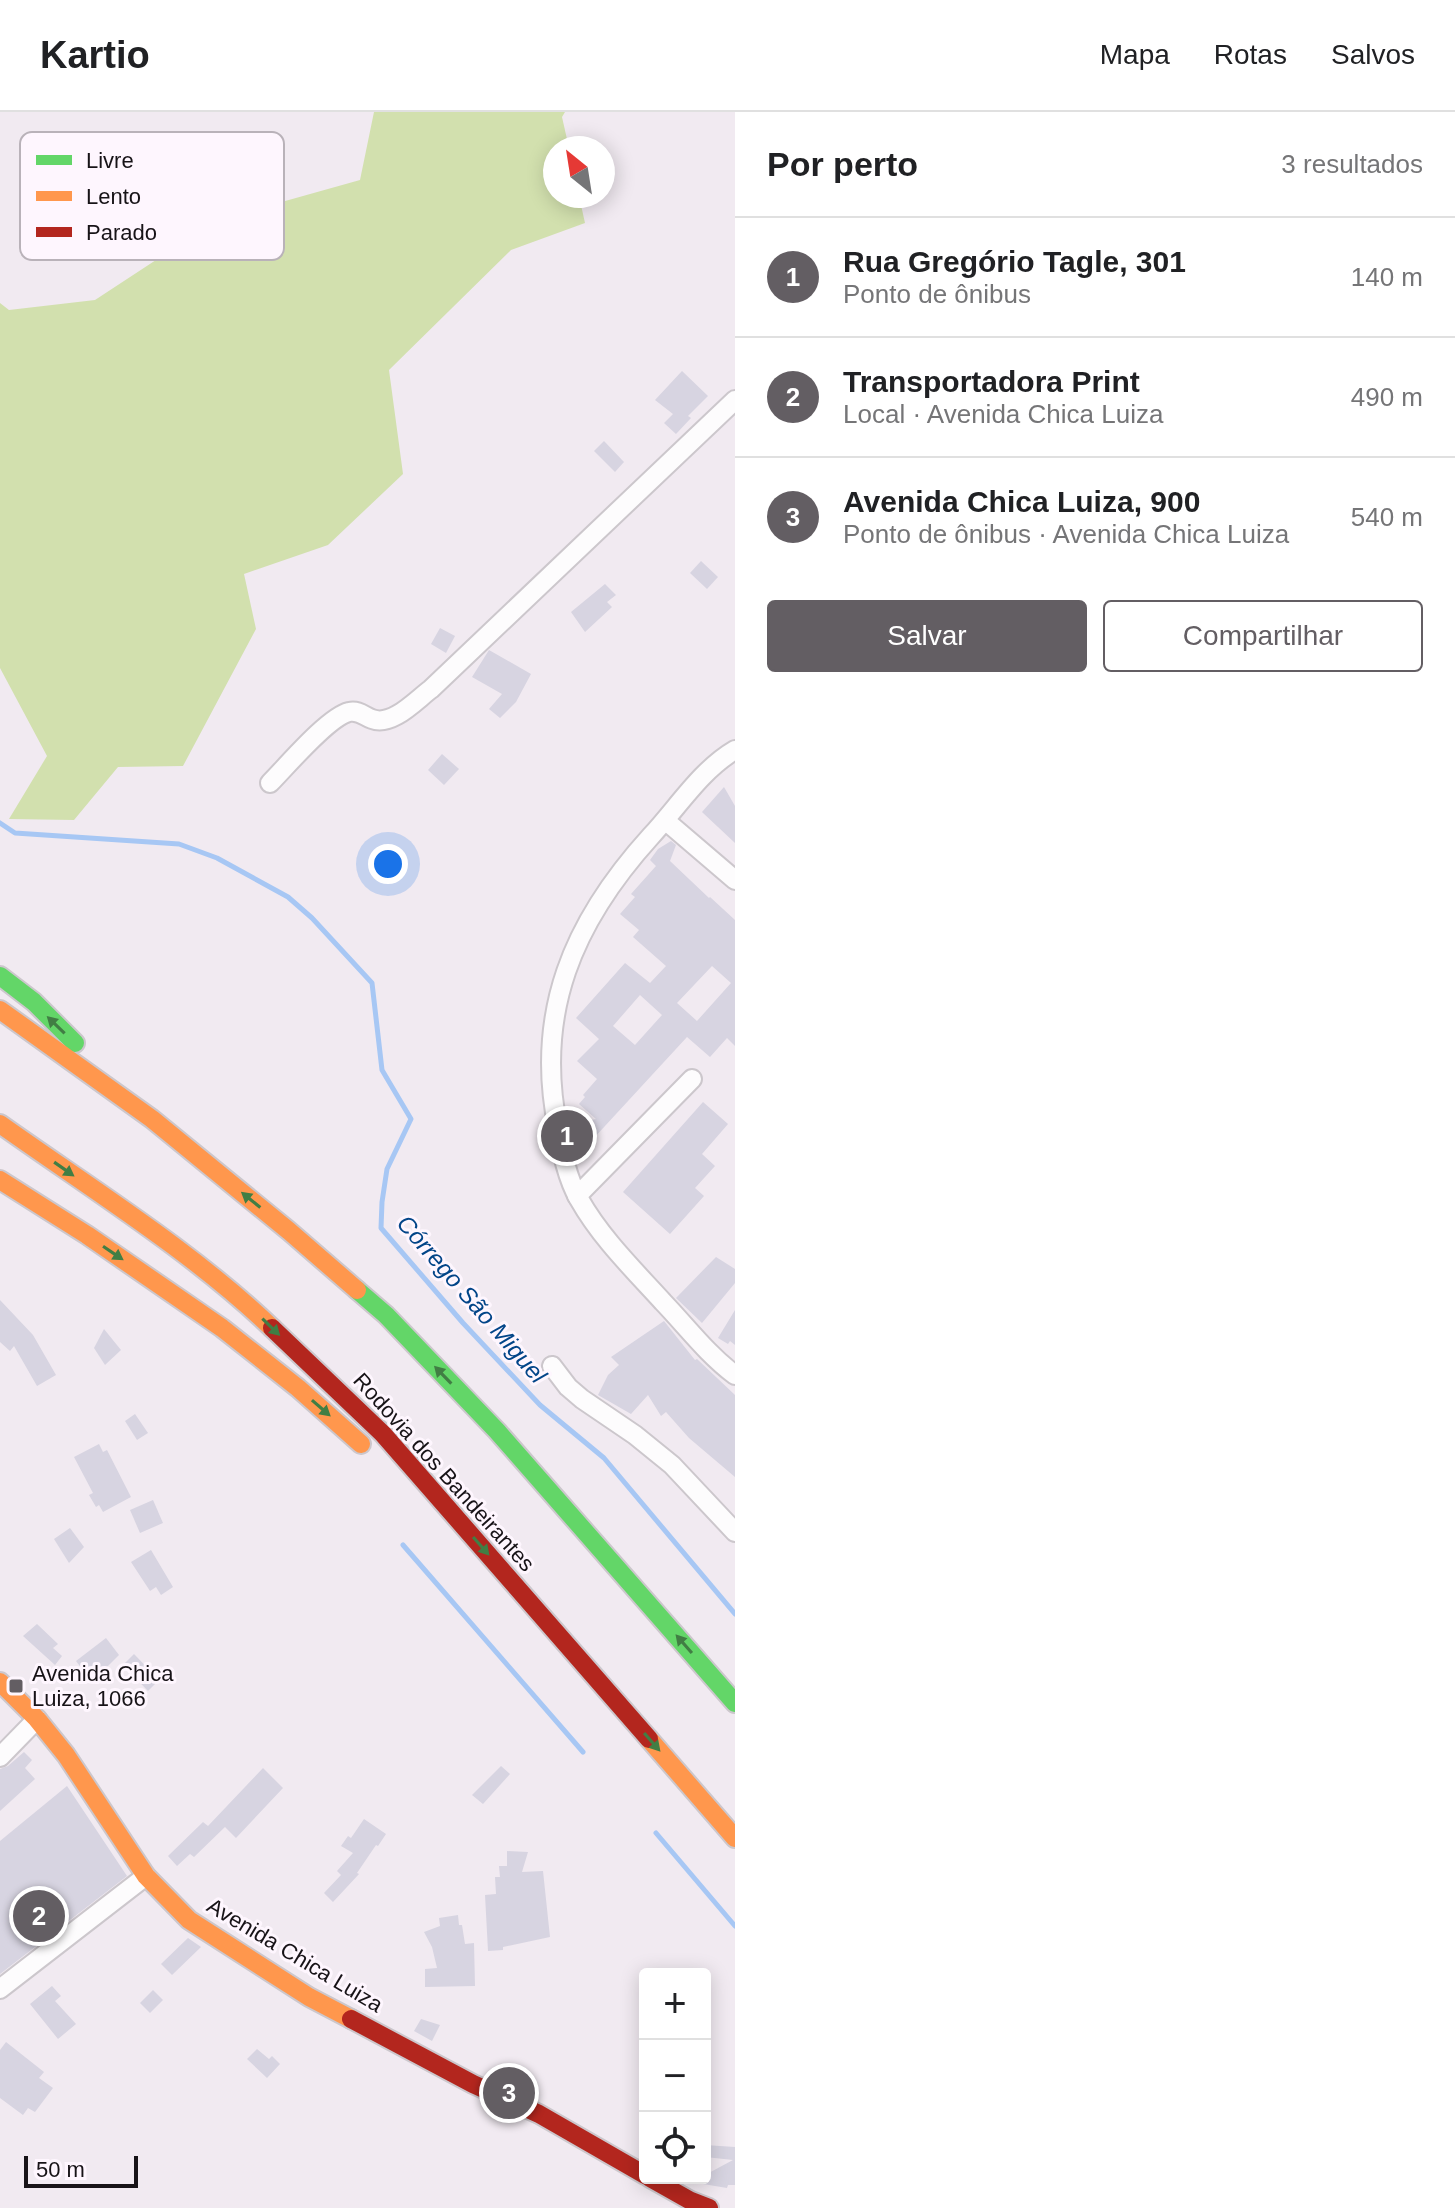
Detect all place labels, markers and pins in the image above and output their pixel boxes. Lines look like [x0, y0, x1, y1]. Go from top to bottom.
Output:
pin: 1 [541, 1106, 593, 1166]
place label: Avenida Chica Luiza, 1066 [32, 1661, 174, 1711]
marker: Avenida Chica Luiza, 1066 [7, 1677, 25, 1695]
pin: 2 [13, 1886, 65, 1946]
pin: 3 [483, 2063, 535, 2123]

